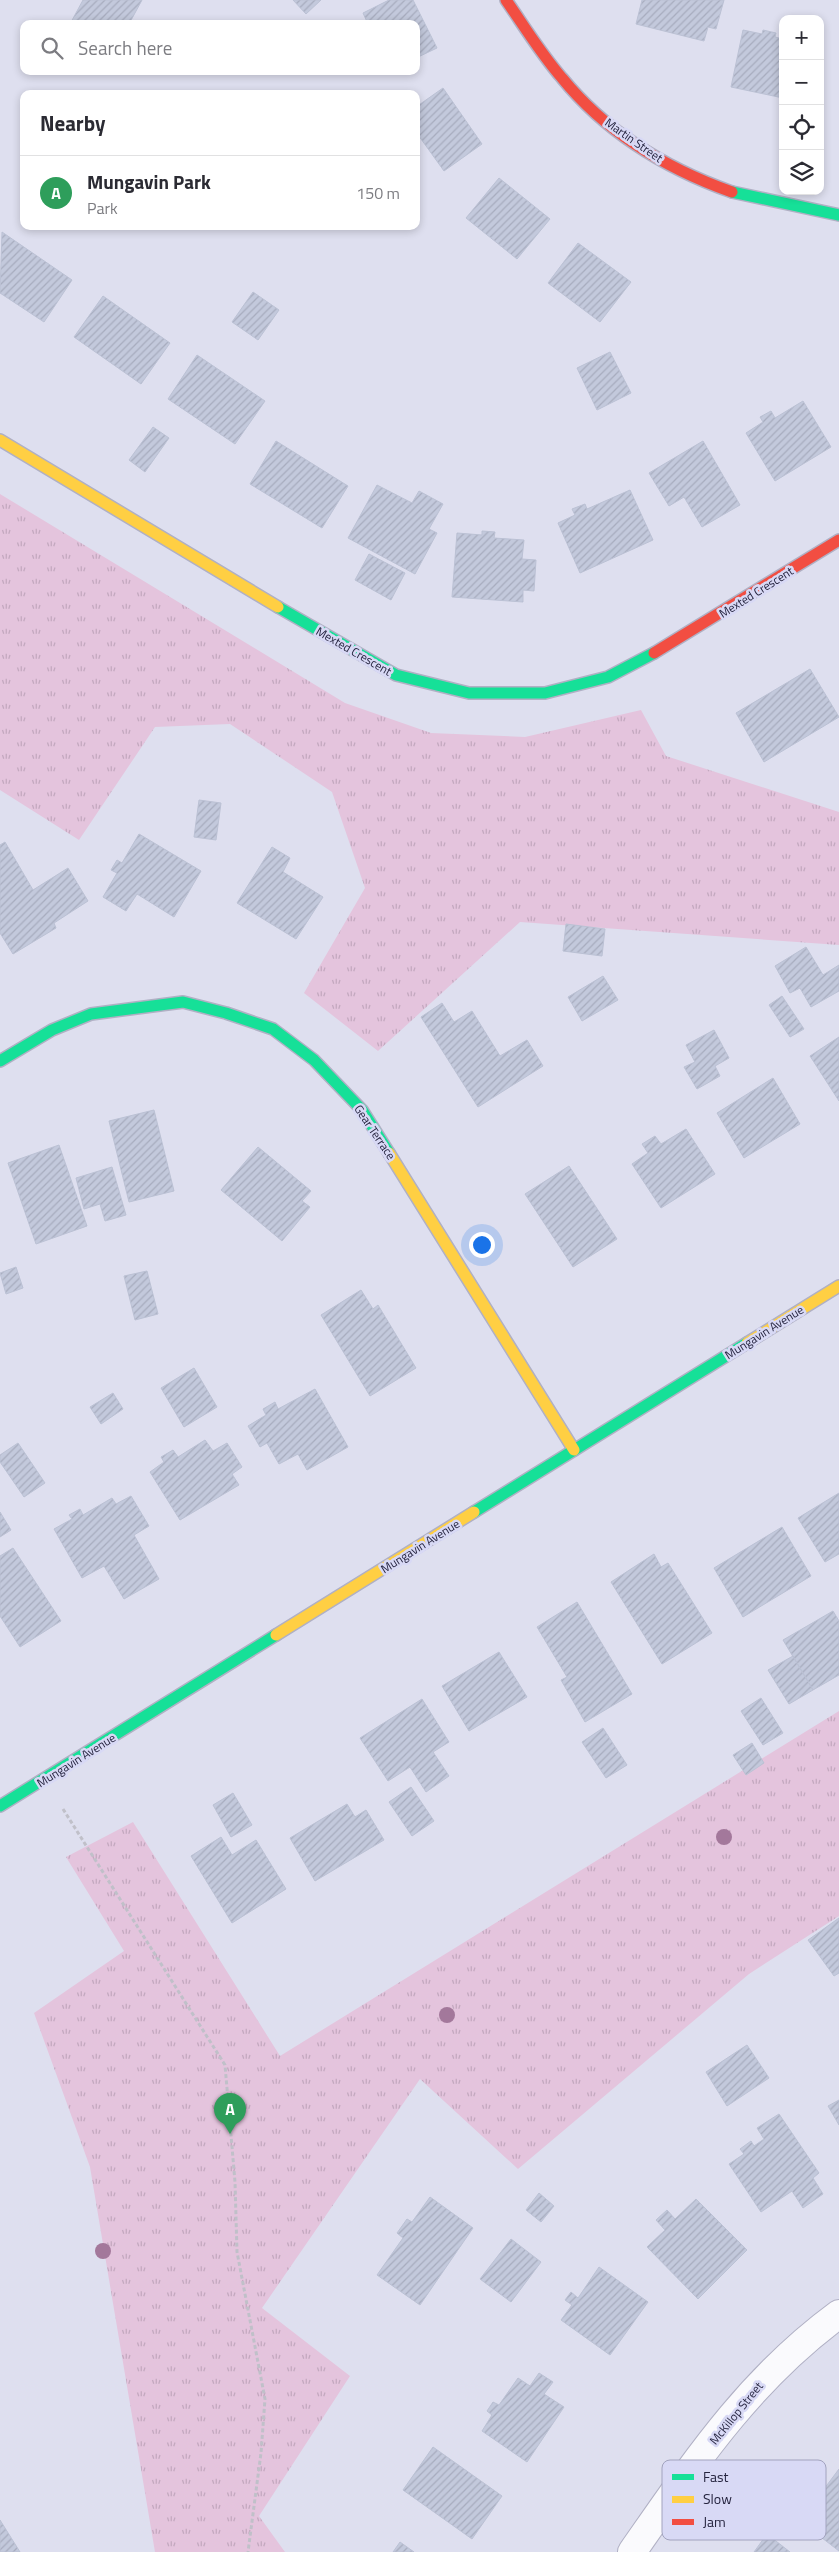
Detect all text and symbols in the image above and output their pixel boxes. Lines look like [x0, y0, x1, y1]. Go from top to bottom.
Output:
map controls [779, 15, 824, 195]
button: + [779, 15, 824, 60]
search box [20, 20, 420, 75]
text: Search here [78, 33, 172, 62]
icon: search [38, 34, 66, 62]
button: − [779, 60, 824, 105]
button: locate [779, 105, 824, 150]
text: Nearby [40, 107, 105, 139]
street label: Martin Street [601, 113, 668, 167]
button: layers [779, 150, 824, 195]
text: Mungavin Park [87, 167, 211, 196]
text: A [51, 181, 61, 205]
text: 150 m [356, 181, 400, 205]
text: Park [87, 196, 118, 220]
street label: Mexted Crescent [715, 561, 798, 623]
street label: Mexted Crescent [313, 622, 396, 681]
street label: Gear Terrace [349, 1101, 401, 1163]
your location [469, 1232, 495, 1258]
street label: Mungavin Avenue [721, 1300, 807, 1364]
street label: Mungavin Avenue [377, 1514, 463, 1578]
street label: Mungavin Avenue [33, 1728, 119, 1792]
pin: A [214, 2093, 246, 2134]
street label: McKillop Street [705, 2377, 768, 2449]
legend [662, 2460, 826, 2540]
text: Fast [703, 2466, 728, 2487]
text: Slow [703, 2488, 732, 2509]
text: Jam [703, 2511, 726, 2532]

